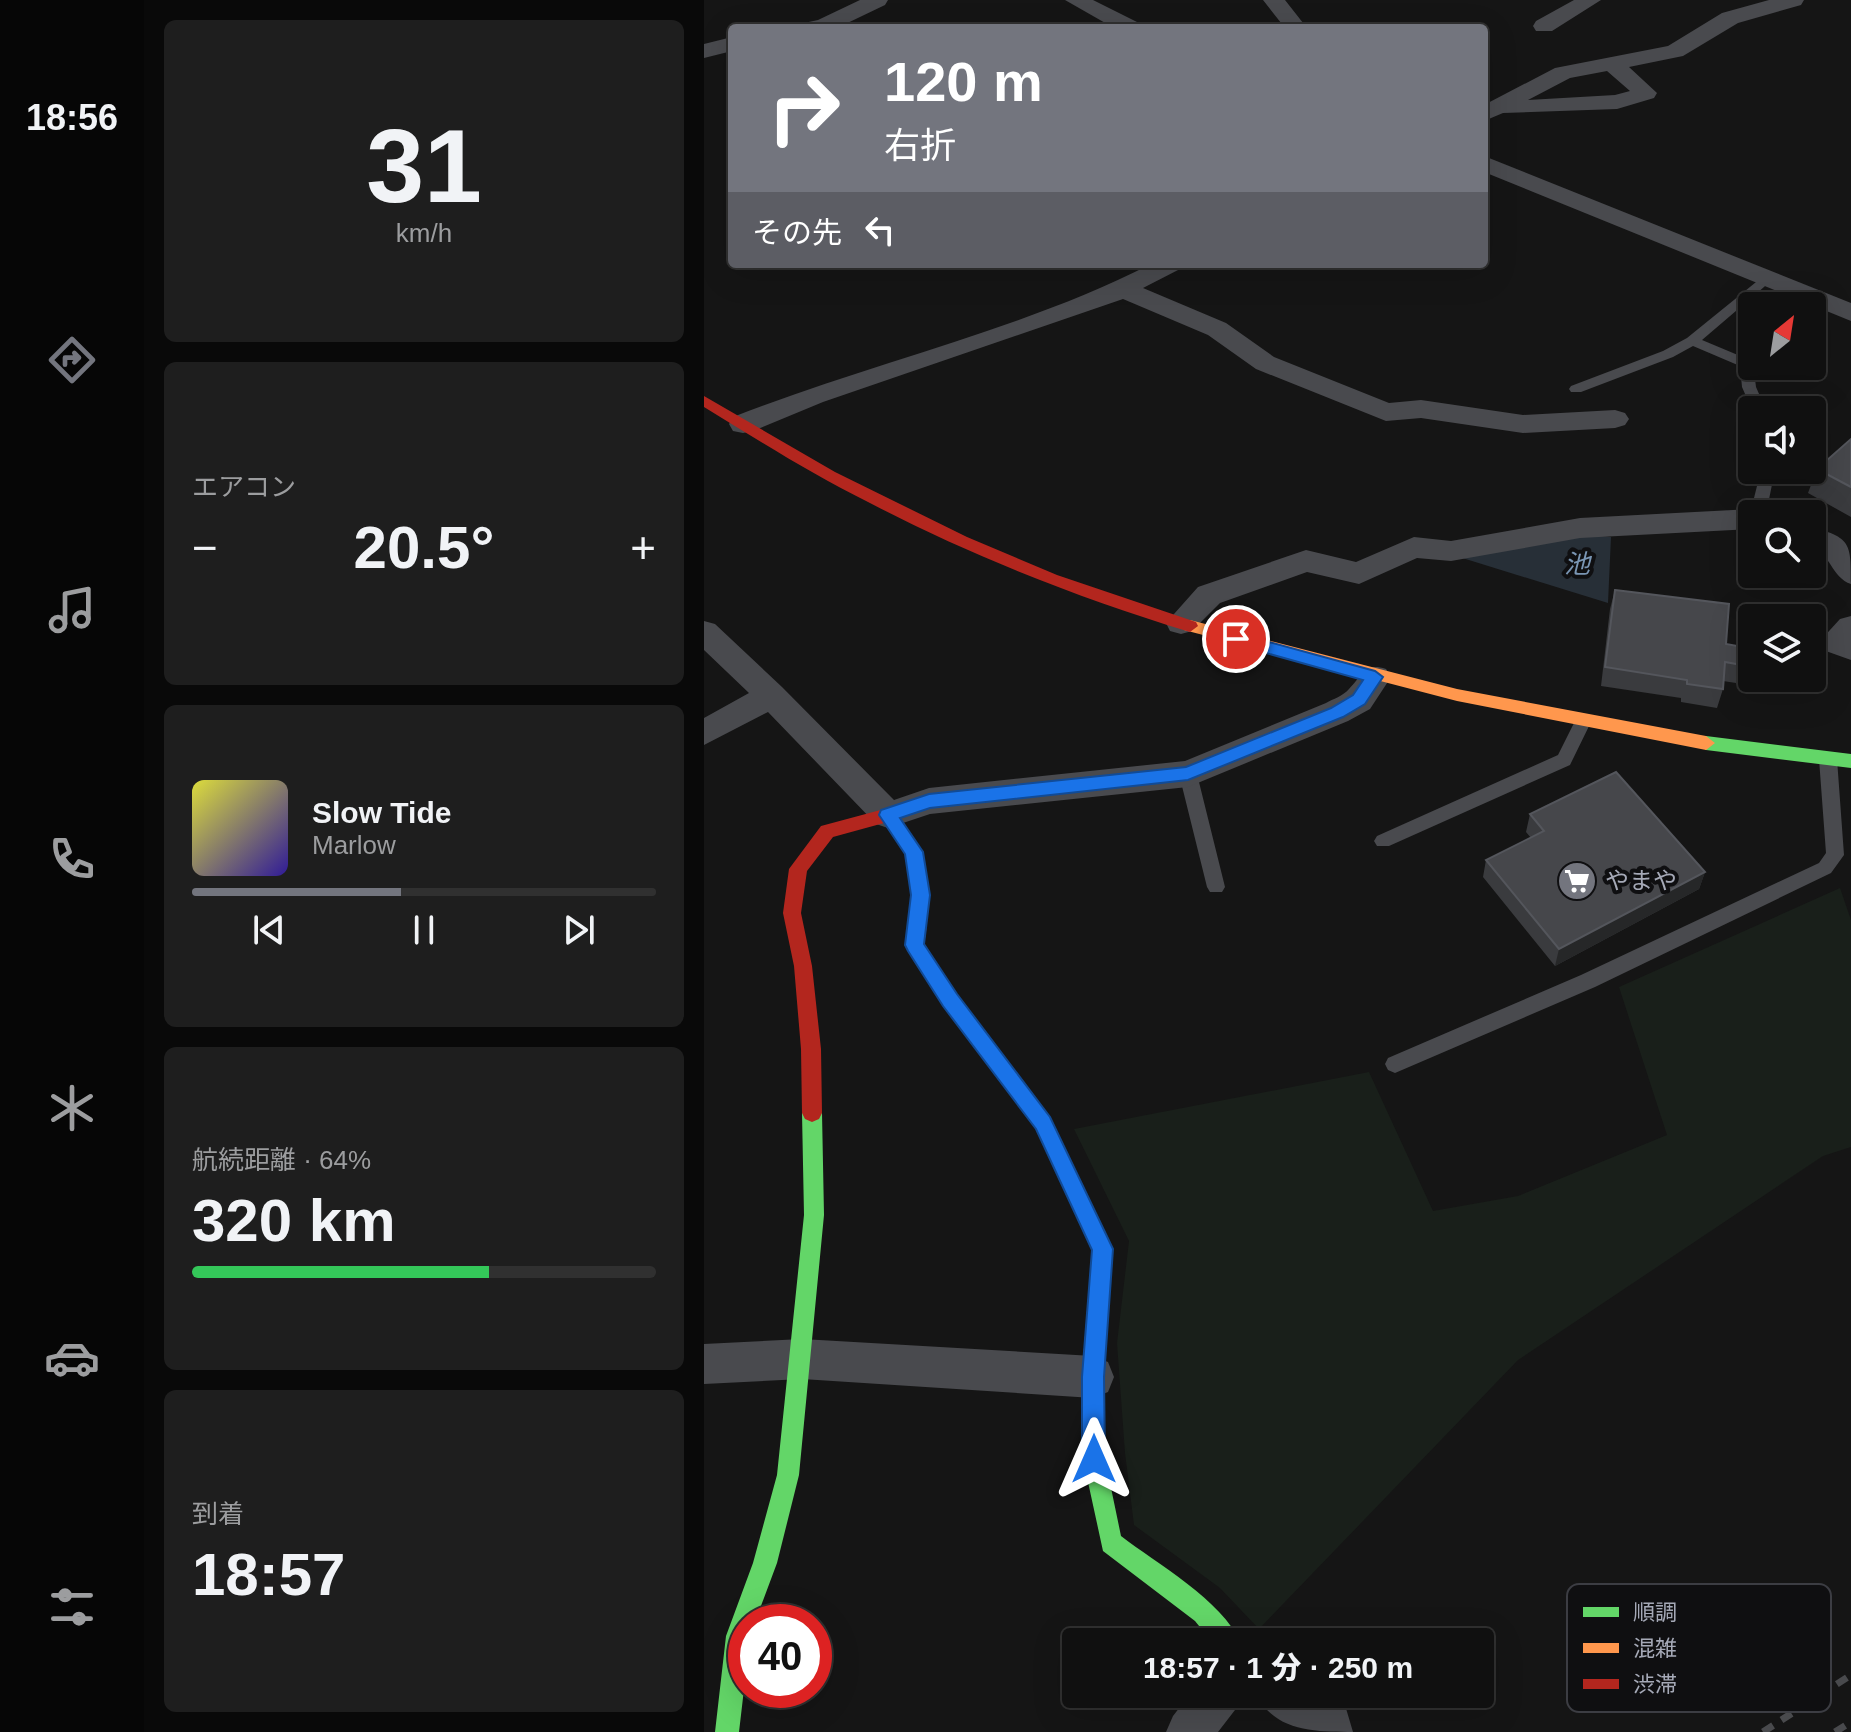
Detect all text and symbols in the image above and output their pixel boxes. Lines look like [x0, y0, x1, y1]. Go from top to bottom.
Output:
text: 120 m [884, 50, 1043, 113]
icon: right [752, 56, 856, 160]
text: 18:56 [26, 97, 118, 138]
text: 31 [366, 108, 482, 224]
text: 右折 [884, 125, 956, 166]
icon: left [858, 208, 902, 252]
text: その先 [752, 216, 842, 249]
text: km/h [396, 218, 452, 248]
north arrow [1738, 292, 1826, 380]
map controls [1738, 292, 1826, 692]
icon: directions [44, 332, 100, 388]
button: sound [1738, 396, 1826, 484]
text: エアコン [192, 472, 296, 502]
button: search [1738, 500, 1826, 588]
text: 20.5° [354, 514, 494, 581]
text: − [192, 523, 218, 572]
text: + [630, 523, 656, 572]
water label: 池 [1564, 549, 1593, 579]
icon: music [44, 582, 100, 638]
button: layers [1738, 604, 1826, 692]
pin [1202, 605, 1270, 673]
icon: arrive [1214, 617, 1258, 661]
text: Slow Tide [312, 796, 451, 829]
text: Marlow [312, 830, 396, 860]
icon: phone [44, 831, 100, 887]
supermarket icon: やまや [1556, 860, 1598, 902]
place label: やまや [1605, 867, 1677, 894]
icon: previous [247, 908, 291, 952]
icon: pause [402, 908, 446, 952]
icon: next [557, 908, 601, 952]
icon: climate [44, 1080, 100, 1136]
text: 航続距離 · 64% [192, 1145, 371, 1175]
text: 320 km [192, 1187, 396, 1254]
icon: car [44, 1330, 100, 1386]
position arrow [1052, 1417, 1136, 1501]
text: 到着 [192, 1499, 244, 1529]
text: 18:57 [192, 1541, 345, 1608]
icon: filters [44, 1579, 100, 1635]
legend [1567, 1584, 1831, 1712]
text: 順調 [1633, 1600, 1677, 1625]
speed limit sign: 40 [728, 1604, 832, 1708]
text: 混雑 [1633, 1636, 1677, 1661]
text: 18:57 · 1 分 · 250 m [1143, 1651, 1413, 1684]
text: 渋滞 [1633, 1672, 1677, 1697]

